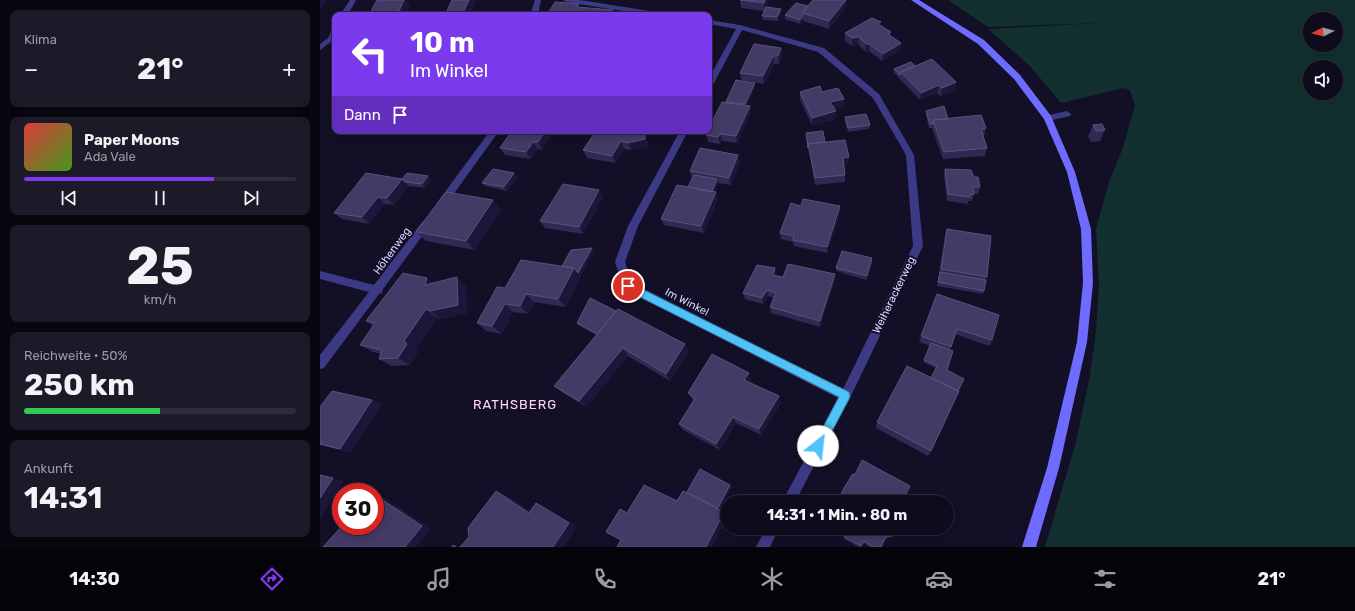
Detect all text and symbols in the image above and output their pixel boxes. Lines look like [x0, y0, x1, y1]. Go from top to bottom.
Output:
north arrow [1303, 12, 1343, 52]
map controls [1303, 12, 1343, 100]
text: 10 m [410, 26, 475, 59]
icon: left [344, 28, 396, 80]
text: Klima [24, 32, 57, 47]
text: 21° [137, 51, 184, 87]
text: − [24, 56, 38, 83]
text: + [282, 56, 296, 83]
text: Im Winkel [410, 60, 488, 82]
button: sound [1303, 60, 1343, 100]
icon: arrive [389, 104, 411, 126]
text: Dann [344, 106, 381, 124]
text: Paper Moons [84, 131, 180, 149]
text: Ada Vale [84, 149, 136, 164]
icon: previous [58, 187, 80, 209]
icon: pause [149, 187, 171, 209]
icon: next [240, 187, 262, 209]
street label: Höhenweg [371, 225, 413, 277]
text: 25 [126, 235, 194, 297]
street label: Weiherackerweg [870, 255, 918, 335]
pin [611, 269, 645, 303]
icon: arrive [617, 275, 639, 297]
street label: Im Winkel [663, 285, 711, 319]
text: km/h [144, 292, 176, 307]
text: Reichweite · 50% [24, 348, 127, 363]
text: 250 km [24, 367, 135, 403]
district label: RATHSBERG [473, 397, 557, 412]
position arrow [797, 425, 839, 467]
text: Ankunft [24, 461, 73, 476]
text: 14:31 [24, 480, 102, 516]
speed limit sign: 30 [332, 483, 384, 535]
text: 14:31 · 1 Min. · 80 m [767, 506, 907, 524]
icon: directions [258, 565, 286, 593]
icon: music [425, 565, 453, 593]
icon: phone [591, 565, 619, 593]
icon: climate [758, 565, 786, 593]
icon: car [925, 565, 953, 593]
icon: filters [1091, 565, 1119, 593]
text: 14:30 [69, 568, 120, 590]
text: 21° [1258, 568, 1286, 590]

